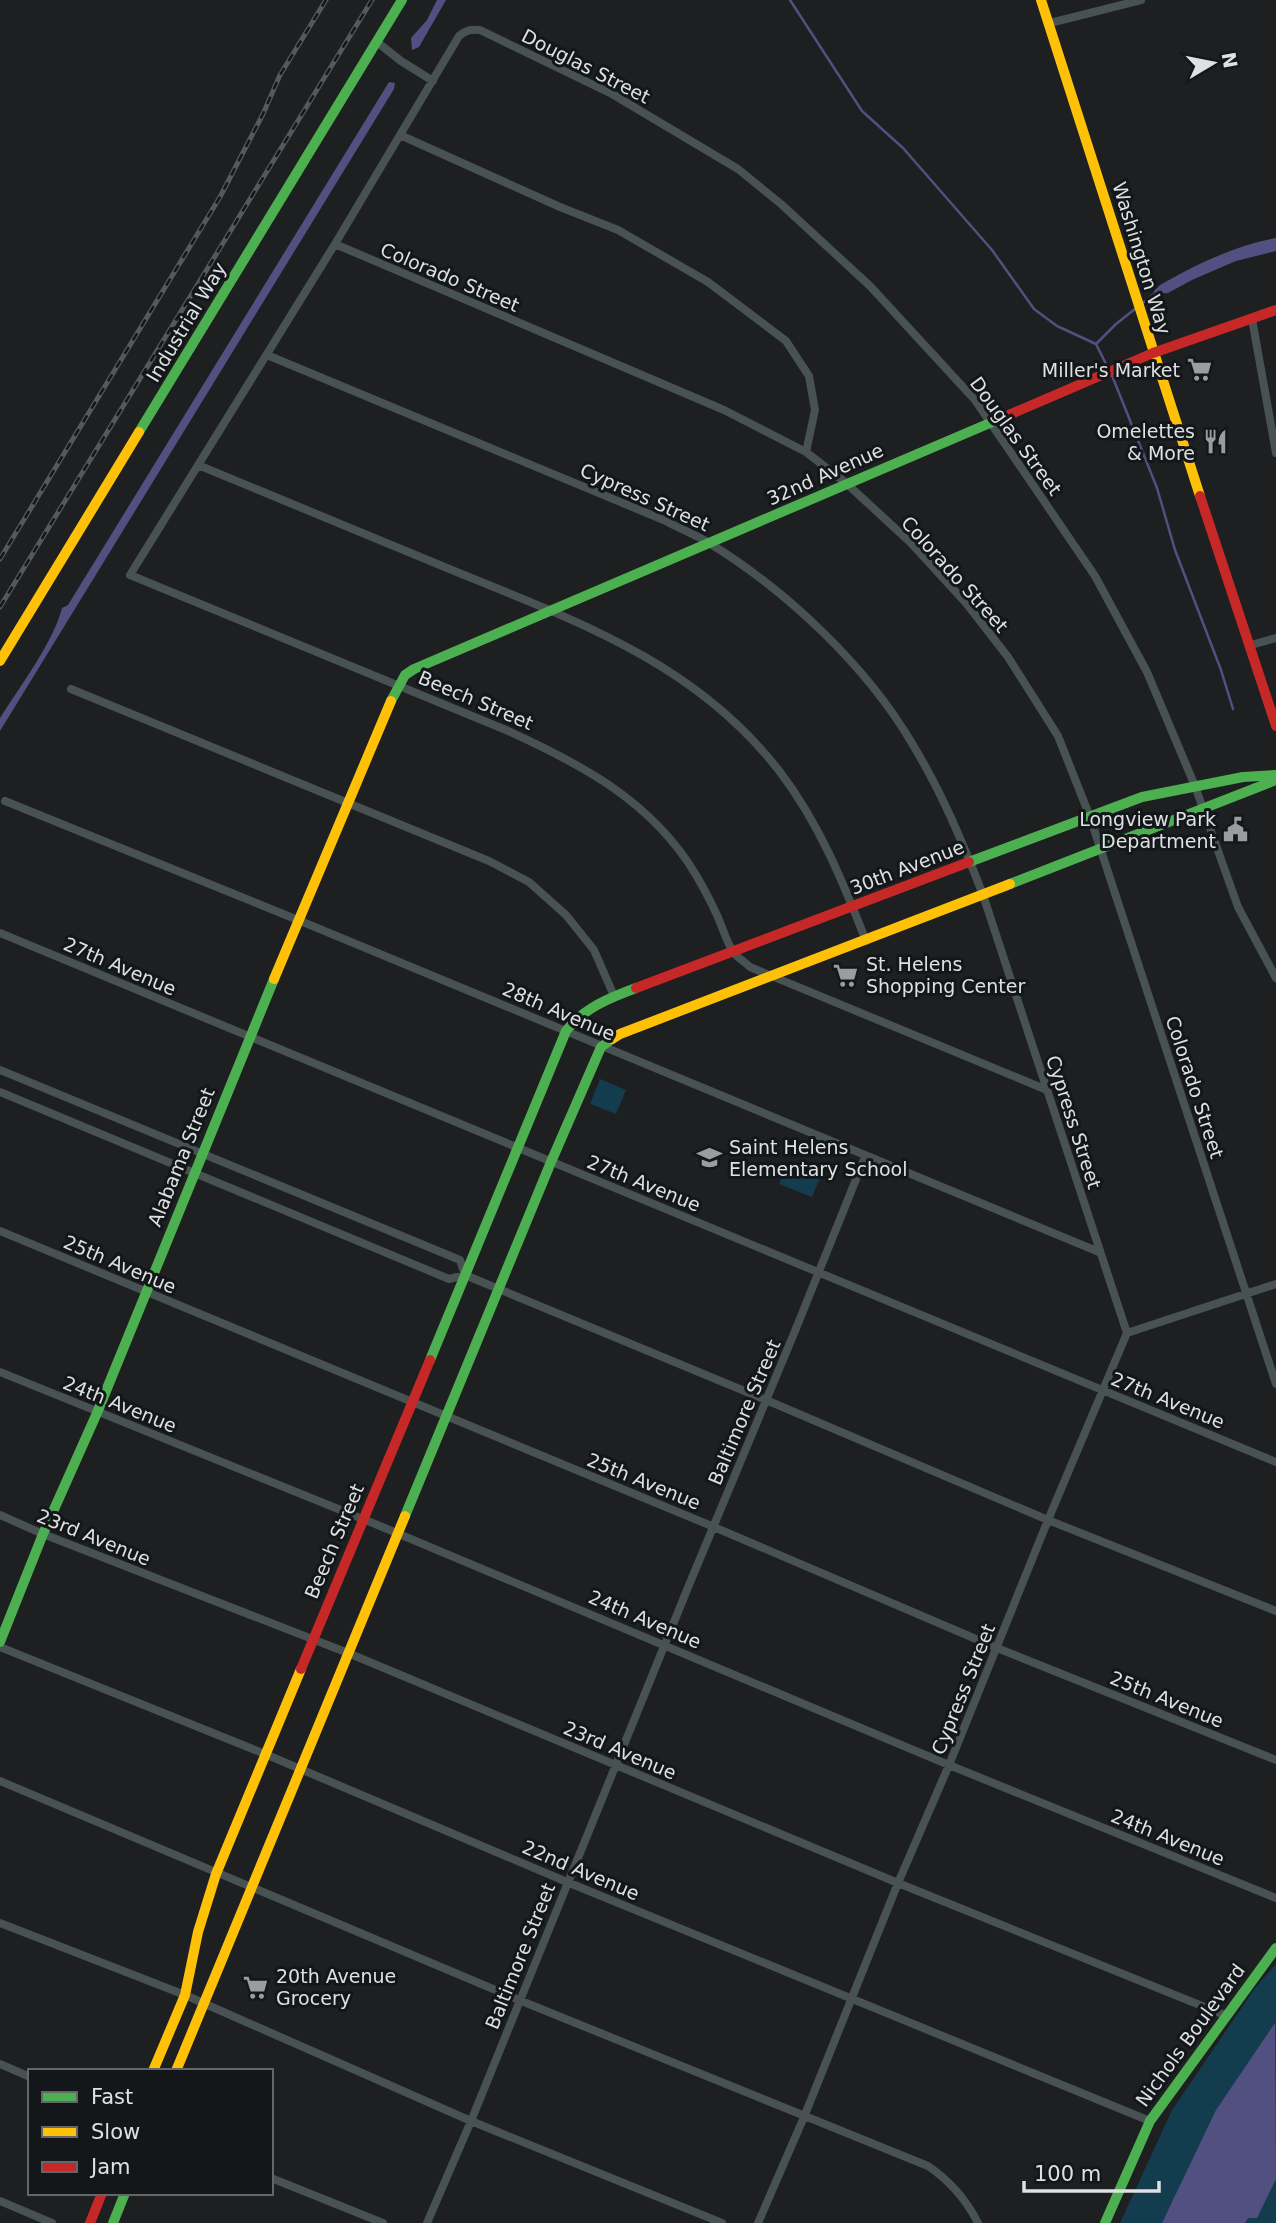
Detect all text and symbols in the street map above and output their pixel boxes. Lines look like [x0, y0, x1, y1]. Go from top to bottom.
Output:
street label: Douglas Street [518, 24, 654, 108]
north arrow [1178, 28, 1248, 98]
text: N [1218, 50, 1242, 70]
street label: Washington Way [1108, 179, 1176, 337]
street label: Colorado Street [377, 238, 523, 316]
street label: Industrial Way [142, 258, 230, 386]
supermarket icon: Miller's Market [1186, 356, 1214, 384]
place label: Miller's Market [1042, 359, 1180, 381]
street label: Douglas Street [966, 373, 1066, 499]
place label: Omelettes & More [1096, 420, 1195, 464]
restaurant icon: Omelettes & More [1201, 428, 1229, 456]
street label: 32nd Avenue [763, 439, 887, 509]
street label: Cypress Street [577, 459, 713, 535]
street label: Colorado Street [897, 511, 1013, 637]
street label: Beech Street [415, 666, 537, 734]
place label: Longview Park Department [1079, 808, 1216, 852]
public building icon: Longview Park Department [1222, 816, 1250, 844]
street label: 30th Avenue [847, 835, 967, 899]
street label: 27th Avenue [60, 932, 180, 1000]
place label: St. Helens Shopping Center [866, 953, 1025, 997]
supermarket icon: St. Helens Shopping Center [832, 961, 860, 989]
street label: 28th Avenue [499, 977, 619, 1045]
street label: Colorado Street [1162, 1013, 1228, 1161]
street label: Cypress Street [1042, 1052, 1106, 1192]
street label: Alabama Street [143, 1084, 219, 1230]
place label: Saint Helens Elementary School [729, 1136, 907, 1180]
school or university icon: Saint Helens Elementary School [695, 1144, 723, 1172]
street label: 27th Avenue [584, 1150, 704, 1216]
street label: 25th Avenue [60, 1230, 180, 1298]
street label: Baltimore Street [703, 1336, 785, 1488]
street label: 27th Avenue [1108, 1367, 1228, 1433]
street label: 24th Avenue [60, 1371, 180, 1437]
street label: 25th Avenue [584, 1448, 704, 1514]
street label: Beech Street [300, 1480, 368, 1602]
street label: 23rd Avenue [34, 1504, 154, 1570]
street label: 24th Avenue [585, 1585, 705, 1653]
street label: Cypress Street [927, 1620, 999, 1758]
street label: 25th Avenue [1107, 1666, 1227, 1732]
street label: 23rd Avenue [560, 1716, 680, 1784]
street label: 24th Avenue [1108, 1804, 1228, 1870]
street label: 22nd Avenue [519, 1835, 643, 1905]
street label: Baltimore Street [481, 1880, 559, 2032]
street label: Nichols Boulevard [1131, 1959, 1249, 2111]
place label: 20th Avenue Grocery [276, 1965, 396, 2009]
supermarket icon: 20th Avenue Grocery [242, 1973, 270, 2001]
legend [28, 2069, 273, 2195]
text: Fast [91, 2085, 133, 2109]
text: Slow [91, 2120, 140, 2144]
scale bar [1024, 2150, 1159, 2194]
text: Jam [89, 2155, 131, 2179]
text: 100 m [1034, 2162, 1101, 2186]

